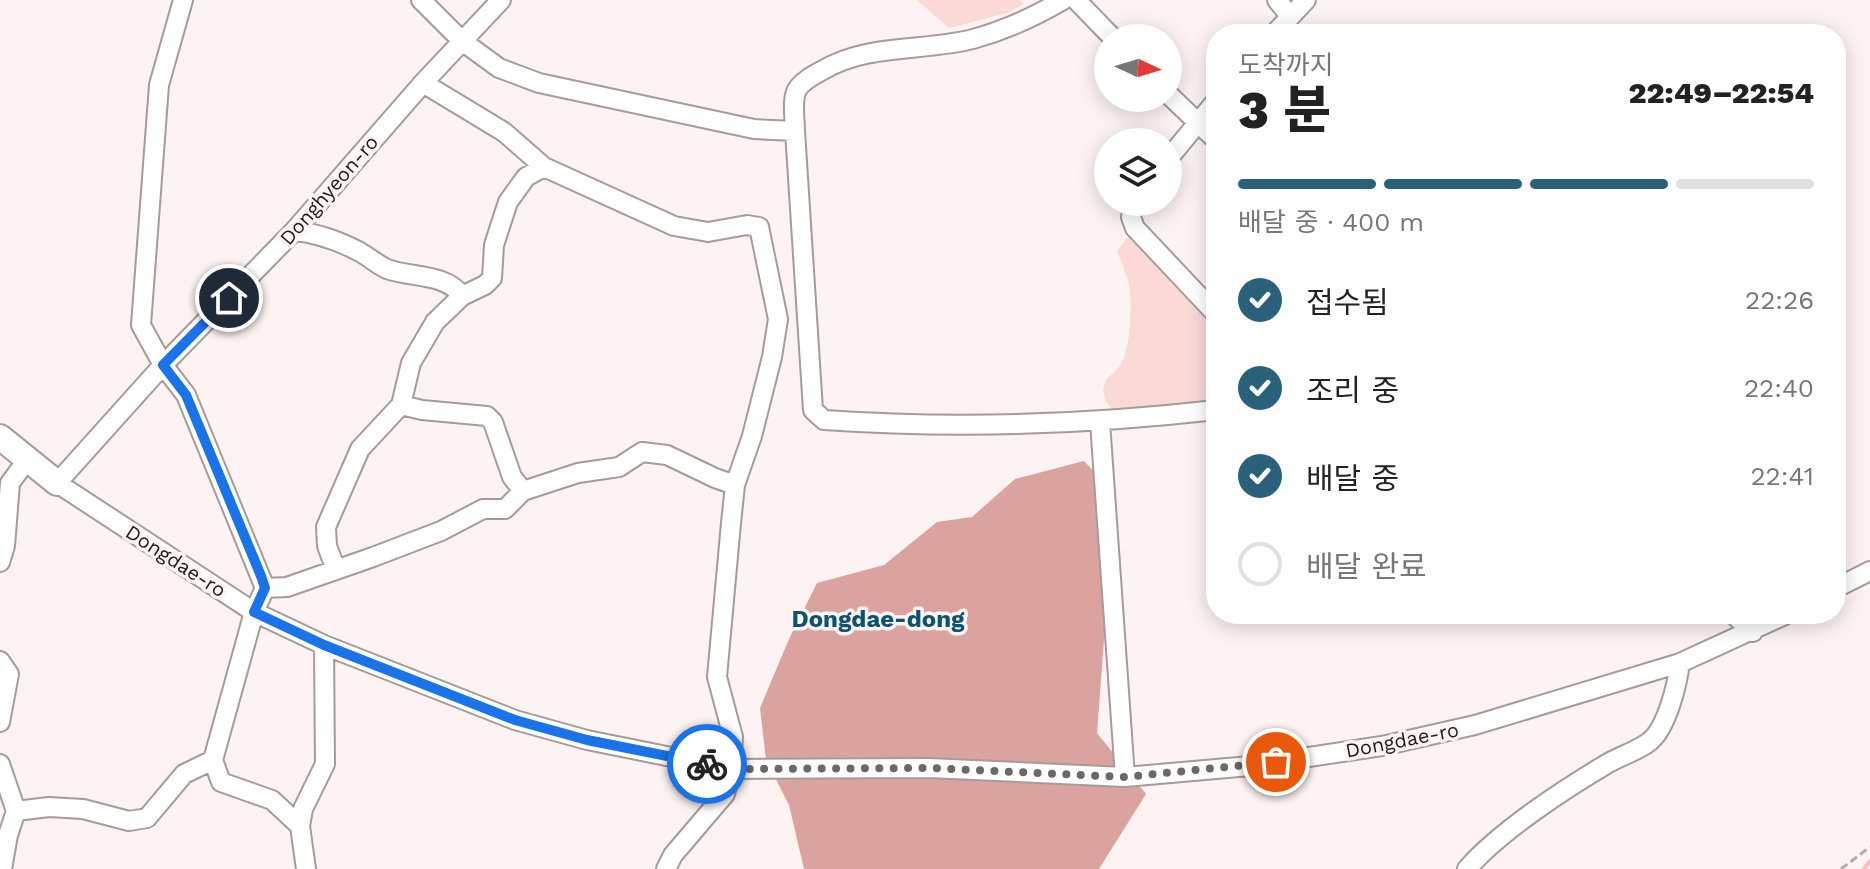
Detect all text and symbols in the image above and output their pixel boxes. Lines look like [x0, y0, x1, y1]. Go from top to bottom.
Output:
north arrow [1094, 24, 1182, 112]
map controls [1094, 24, 1182, 216]
text: 도착까지 [1238, 50, 1334, 80]
text: 22:49–22:54 [1629, 75, 1814, 110]
text: 3 분 [1238, 80, 1331, 141]
button: layers [1094, 128, 1182, 216]
street label: Donghyeon-ro [275, 130, 383, 250]
text: 배달 중 · 400 m [1238, 207, 1424, 237]
pin [195, 264, 263, 332]
icon: home [207, 276, 251, 320]
icon: check [1238, 278, 1282, 322]
text: 접수됨 [1306, 285, 1389, 320]
text: 22:26 [1745, 285, 1814, 315]
icon: check [1238, 366, 1282, 410]
text: 조리 중 [1306, 373, 1399, 408]
text: 22:40 [1744, 373, 1814, 403]
icon: check [1238, 454, 1282, 498]
text: 배달 중 [1306, 461, 1399, 496]
text: 22:41 [1750, 461, 1814, 491]
street label: Dongdae-ro [121, 520, 231, 602]
text: 배달 완료 [1306, 549, 1427, 584]
district label: Dongdae-dong [791, 605, 965, 633]
street label: Dongdae-ro [1343, 717, 1461, 763]
courier [667, 724, 747, 804]
pin [1242, 728, 1310, 796]
icon: bag [1254, 740, 1298, 784]
icon: bike [685, 742, 729, 786]

